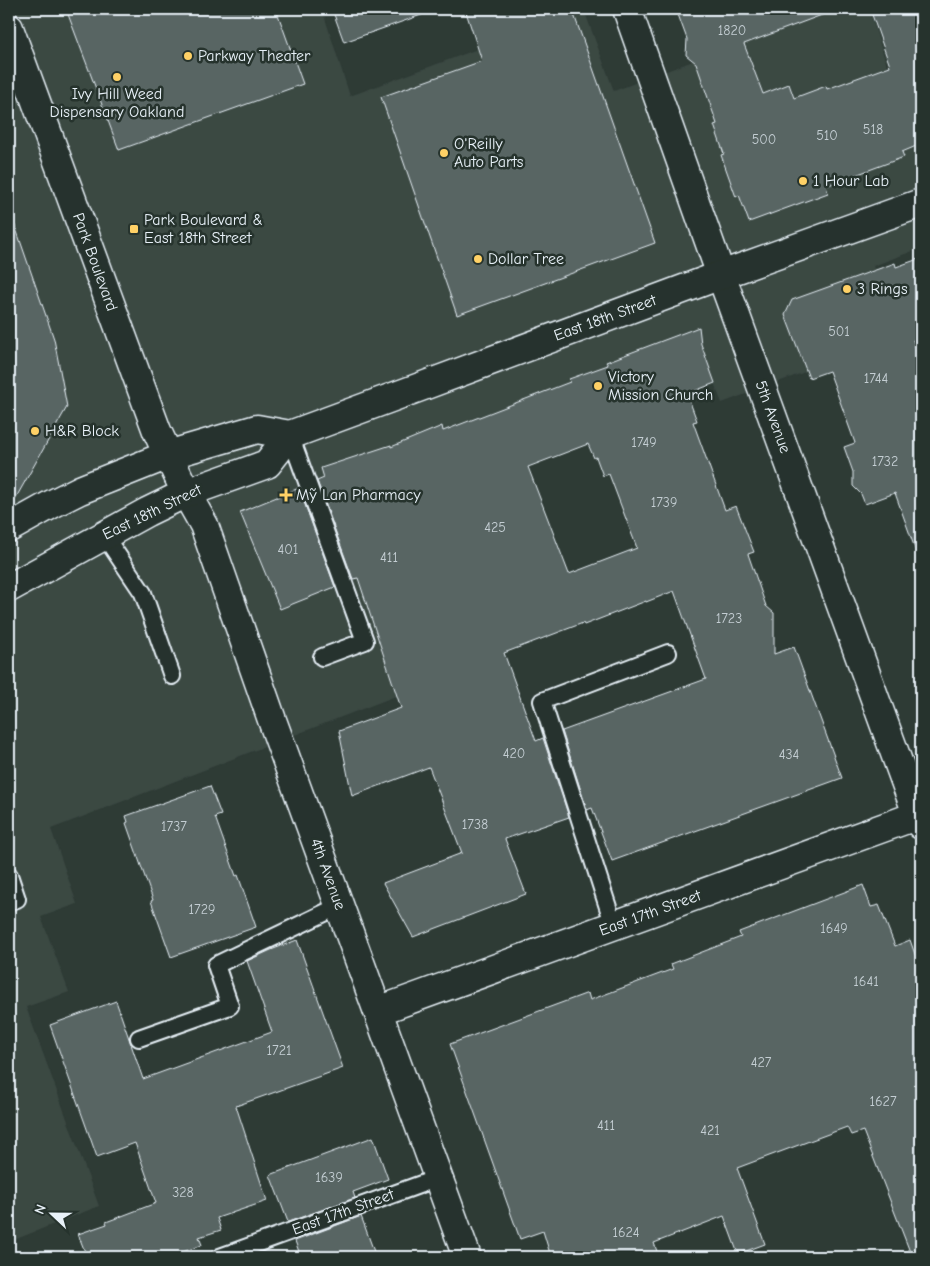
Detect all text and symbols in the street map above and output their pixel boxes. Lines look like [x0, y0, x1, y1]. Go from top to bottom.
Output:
house number: 1820 [718, 22, 746, 39]
place label: Parkway Theater [198, 47, 311, 65]
marker: Parkway Theater [182, 50, 194, 62]
marker: Ivy Hill Weed Dispensary Oakland [111, 71, 123, 83]
place label: Ivy Hill Weed Dispensary Oakland [50, 85, 184, 121]
house number: 518 [863, 121, 883, 138]
house number: 510 [816, 127, 838, 144]
house number: 500 [752, 131, 776, 148]
place label: O'Reilly Auto Parts [454, 135, 524, 171]
marker: O'Reilly Auto Parts [438, 147, 450, 159]
place label: 1 Hour Lab [813, 172, 889, 190]
marker: 1 Hour Lab [797, 175, 809, 187]
street label: Park Boulevard [69, 211, 121, 313]
place label: Park Boulevard & East 18th Street [144, 211, 263, 247]
marker: Park Boulevard & East 18th Street [128, 223, 140, 235]
place label: Dollar Tree [488, 250, 564, 268]
marker: Dollar Tree [472, 253, 484, 265]
place label: 3 Rings [857, 280, 908, 298]
marker: 3 Rings [841, 283, 853, 295]
street label: East 18th Street [551, 291, 659, 345]
house number: 501 [828, 323, 850, 340]
place label: Victory Mission Church [608, 368, 713, 404]
house number: 1744 [864, 370, 889, 387]
street label: 5th Avenue [752, 378, 794, 456]
marker: Victory Mission Church [592, 380, 604, 392]
place label: H&R Block [45, 422, 119, 440]
marker: H&R Block [29, 425, 41, 437]
house number: 1749 [631, 434, 657, 451]
house number: 1732 [872, 453, 898, 470]
street label: East 18th Street [100, 480, 205, 544]
place label: Mỹ Lan Pharmacy [296, 486, 421, 504]
marker: Mỹ Lan Pharmacy [280, 489, 292, 501]
house number: 1739 [651, 494, 677, 511]
house number: 425 [484, 519, 506, 536]
house number: 401 [278, 541, 298, 558]
house number: 411 [380, 549, 398, 566]
house number: 1723 [716, 610, 742, 627]
house number: 420 [503, 745, 525, 762]
house number: 434 [779, 746, 800, 763]
house number: 1738 [462, 816, 488, 833]
house number: 1737 [161, 818, 187, 835]
street label: 4th Avenue [307, 836, 349, 912]
street label: East 17th Street [597, 886, 704, 940]
house number: 1729 [189, 901, 215, 918]
house number: 1649 [820, 920, 848, 937]
house number: 1641 [853, 973, 879, 990]
house number: 1721 [266, 1042, 292, 1059]
house number: 427 [751, 1054, 772, 1071]
house number: 1627 [869, 1093, 897, 1110]
house number: 411 [597, 1117, 615, 1134]
house number: 421 [700, 1122, 720, 1139]
house number: 1639 [315, 1169, 343, 1186]
house number: 328 [172, 1184, 194, 1201]
street label: East 17th Street [290, 1185, 397, 1239]
north arrow [28, 1188, 78, 1238]
text: N [31, 1202, 50, 1217]
house number: 1624 [612, 1224, 640, 1241]

